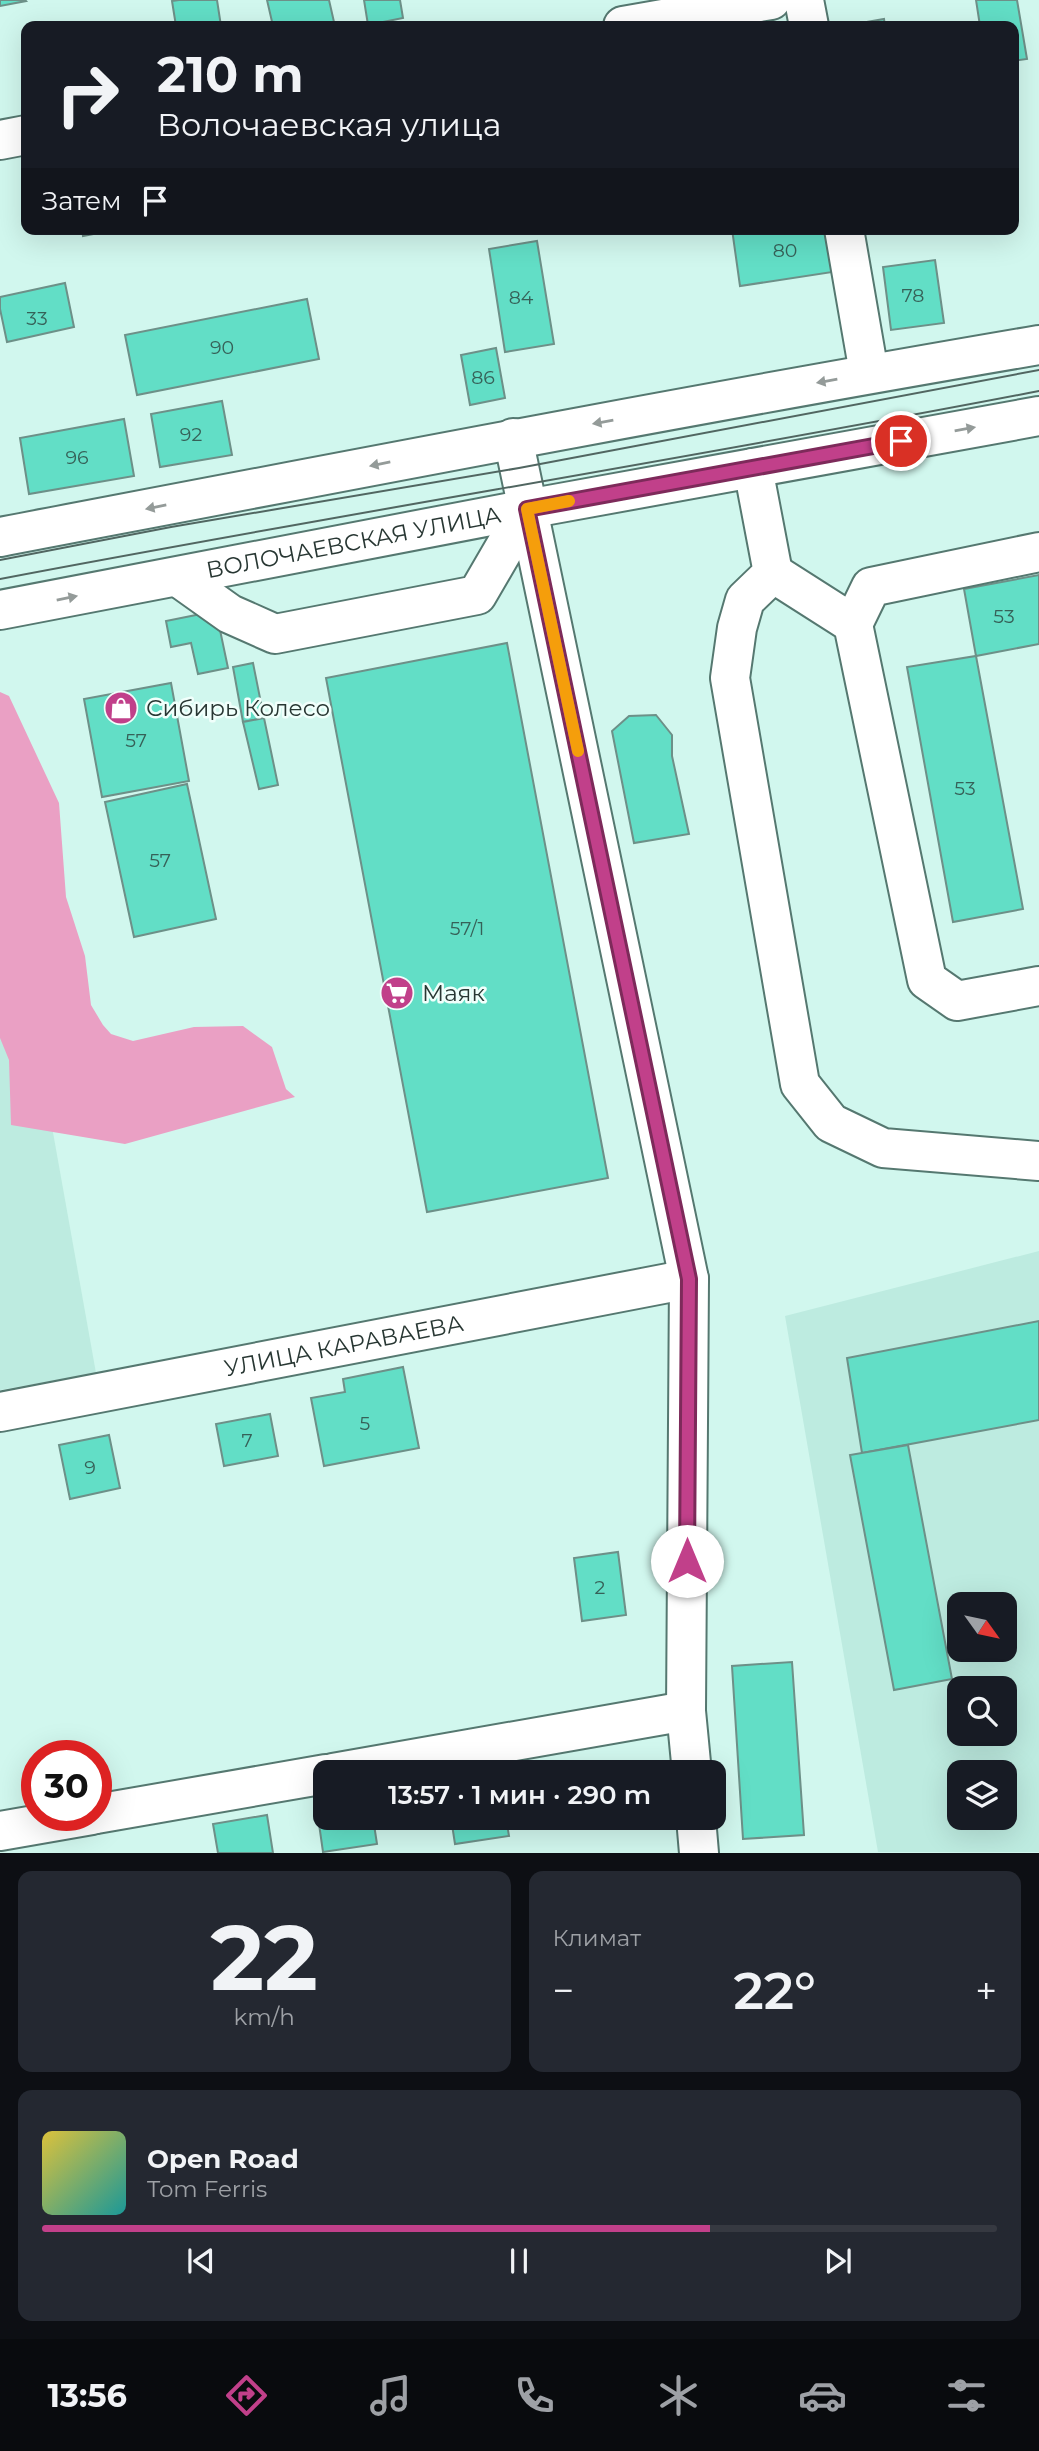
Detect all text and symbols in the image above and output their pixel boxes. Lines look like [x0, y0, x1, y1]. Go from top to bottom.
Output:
text: 210 m [157, 45, 304, 104]
icon: right [42, 49, 133, 140]
text: Волочаевская улица [157, 105, 501, 144]
icon: arrive [136, 182, 174, 220]
text: Затем [42, 185, 122, 217]
house number: 80 [773, 239, 797, 262]
house number: 78 [902, 284, 924, 307]
house number: 84 [509, 286, 534, 309]
house number: 33 [26, 307, 48, 330]
house number: 90 [210, 336, 234, 359]
house number: 86 [471, 366, 495, 389]
one-way arrow [816, 375, 838, 386]
pin [871, 411, 931, 471]
one-way arrow [592, 417, 614, 428]
icon: arrive [882, 422, 920, 460]
house number: 92 [180, 423, 202, 446]
one-way arrow [954, 423, 976, 434]
house number: 96 [65, 446, 89, 469]
one-way arrow [368, 459, 390, 470]
street label: ВОЛОЧАЕВСКАЯ УЛИЦА [204, 500, 503, 584]
one-way arrow [145, 502, 167, 513]
one-way arrow [56, 592, 78, 603]
house number: 53 [993, 605, 1015, 628]
shop icon: Сибирь Колесо [102, 689, 140, 727]
place label: Сибирь Колесо [146, 694, 330, 722]
house number: 57 [125, 729, 147, 752]
house number: 53 [954, 777, 976, 800]
house number: 57 [149, 849, 171, 872]
house number: 57/1 [450, 917, 484, 940]
supermarket icon: Маяк [378, 974, 416, 1012]
place label: Маяк [422, 979, 485, 1007]
street label: УЛИЦА КАРАВАЕВА [222, 1309, 466, 1382]
house number: 5 [360, 1412, 371, 1435]
house number: 7 [241, 1429, 253, 1452]
house number: 9 [84, 1456, 96, 1479]
position arrow [650, 1524, 724, 1598]
house number: 2 [595, 1576, 606, 1599]
north arrow [947, 1592, 1017, 1662]
map controls [947, 1592, 1017, 1830]
button: search [947, 1676, 1017, 1746]
speed limit sign: 30 [21, 1740, 112, 1831]
button: layers [947, 1760, 1017, 1830]
text: 13:57 · 1 мин · 290 m [388, 1779, 651, 1811]
text: 22 [211, 1902, 318, 2013]
text: Климат [553, 1924, 641, 1952]
text: 22° [734, 1959, 816, 2022]
text: − [553, 1967, 574, 2014]
text: + [975, 1967, 997, 2014]
text: km/h [234, 2003, 295, 2031]
text: Open Road [147, 2143, 299, 2175]
text: Tom Ferris [147, 2175, 267, 2203]
icon: previous [182, 2242, 220, 2280]
icon: pause [500, 2242, 538, 2280]
icon: next [819, 2242, 857, 2280]
icon: directions [222, 2371, 271, 2420]
icon: music [366, 2371, 415, 2420]
icon: phone [510, 2371, 559, 2420]
icon: climate [654, 2371, 703, 2420]
icon: car [798, 2371, 847, 2420]
icon: filters [942, 2371, 991, 2420]
text: 13:56 [48, 2376, 127, 2415]

